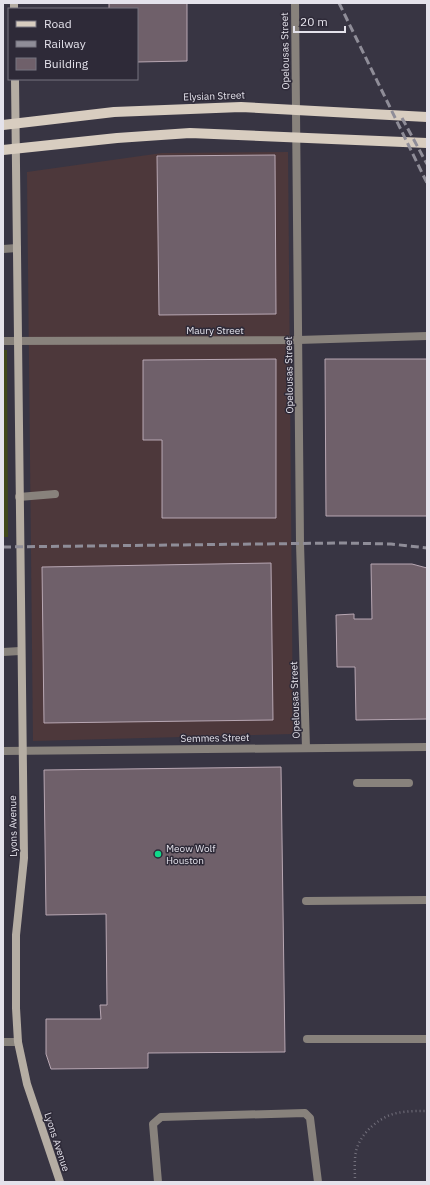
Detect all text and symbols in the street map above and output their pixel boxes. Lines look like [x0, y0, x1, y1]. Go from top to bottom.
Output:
legend [8, 8, 138, 80]
scale bar [294, 8, 345, 34]
street label: Opelousas Street [278, 12, 292, 90]
text: 20 m [300, 14, 328, 29]
text: Road [44, 16, 72, 31]
text: Railway [44, 36, 86, 51]
text: Building [44, 56, 89, 71]
street label: Elysian Street [183, 88, 245, 104]
street label: Maury Street [186, 324, 244, 337]
street label: Opelousas Street [282, 336, 296, 414]
street label: Opelousas Street [287, 661, 303, 739]
street label: Semmes Street [180, 731, 250, 745]
street label: Lyons Avenue [6, 795, 20, 857]
place label: Meow Wolf Houston [166, 842, 216, 867]
marker: Meow Wolf Houston [153, 849, 163, 859]
street label: Lyons Avenue [41, 1111, 73, 1174]

